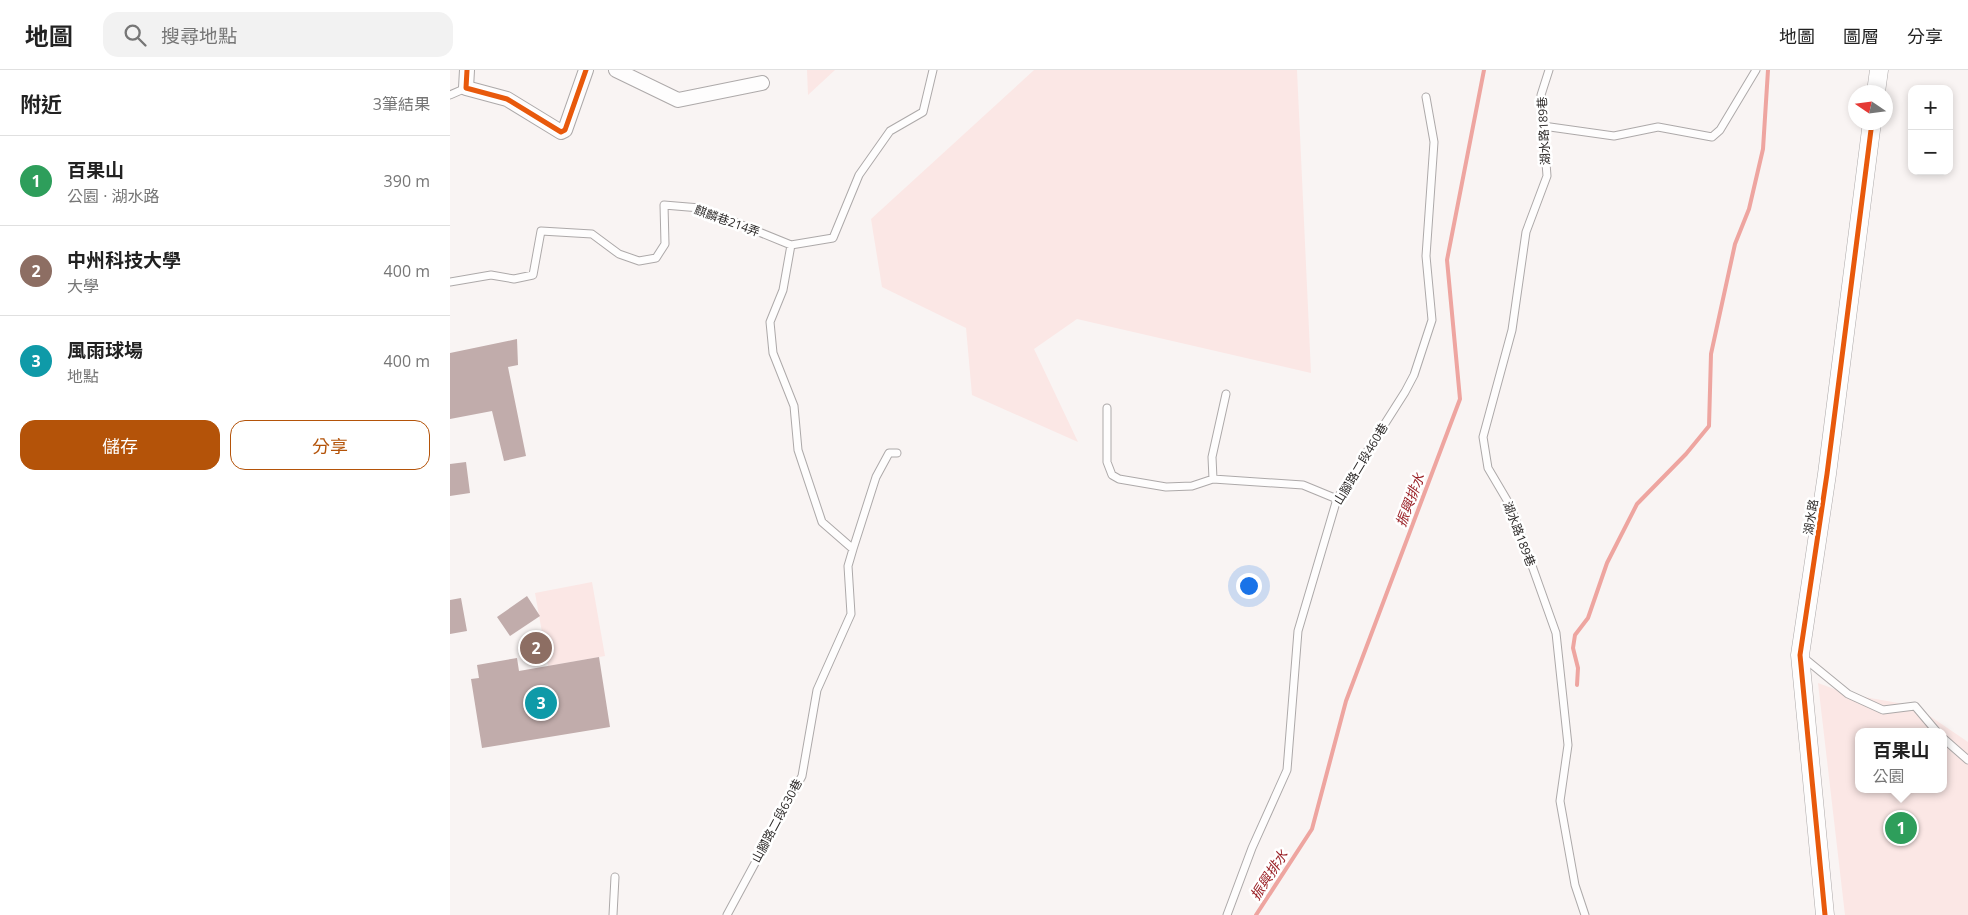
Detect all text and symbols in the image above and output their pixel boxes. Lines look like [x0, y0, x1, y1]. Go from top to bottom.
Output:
search box [103, 12, 453, 57]
text: 地圖 [25, 19, 73, 52]
icon: search [121, 21, 149, 49]
text: 搜尋地點 [161, 23, 237, 49]
text: 地圖 [1779, 24, 1815, 48]
text: 圖層 [1843, 24, 1879, 48]
text: 分享 [1907, 24, 1943, 48]
north arrow [1848, 85, 1893, 130]
map controls [1908, 85, 1953, 175]
button: + [1908, 85, 1953, 130]
text: 附近 [20, 90, 62, 118]
text: 3筆結果 [373, 93, 430, 115]
street label: 湖水路189巷 [1533, 96, 1554, 166]
button: − [1908, 130, 1953, 175]
text: 百果山 [67, 157, 124, 183]
text: 1 [31, 170, 41, 192]
text: 390 m [384, 170, 430, 192]
text: 公園 · 湖水路 [67, 185, 160, 207]
street label: 麒麟巷214弄 [692, 201, 762, 240]
text: 中州科技大學 [67, 247, 181, 273]
text: 2 [31, 260, 41, 282]
text: 400 m [384, 260, 430, 282]
text: 大學 [67, 275, 99, 297]
text: 風雨球場 [67, 337, 143, 363]
text: 3 [31, 350, 41, 372]
text: 400 m [384, 350, 430, 372]
text: 地點 [67, 365, 99, 387]
button: 儲存 [20, 420, 220, 470]
button: 分享 [230, 420, 430, 470]
street label: 山腳路二段460巷 [1329, 420, 1392, 508]
water label: 振興排水 [1391, 469, 1429, 529]
street label: 湖水路 [1799, 498, 1822, 536]
street label: 湖水路189巷 [1499, 499, 1540, 569]
your location [1236, 573, 1262, 599]
pin: 2 [520, 629, 552, 667]
pin: 3 [525, 684, 557, 722]
popup [1855, 728, 1947, 793]
text: 百果山 [1872, 737, 1930, 763]
text: 公園 [1872, 765, 1905, 787]
street label: 山腳路二段630巷 [747, 776, 806, 866]
pin: 1 [1885, 809, 1917, 847]
water label: 振興排水 [1245, 845, 1292, 903]

